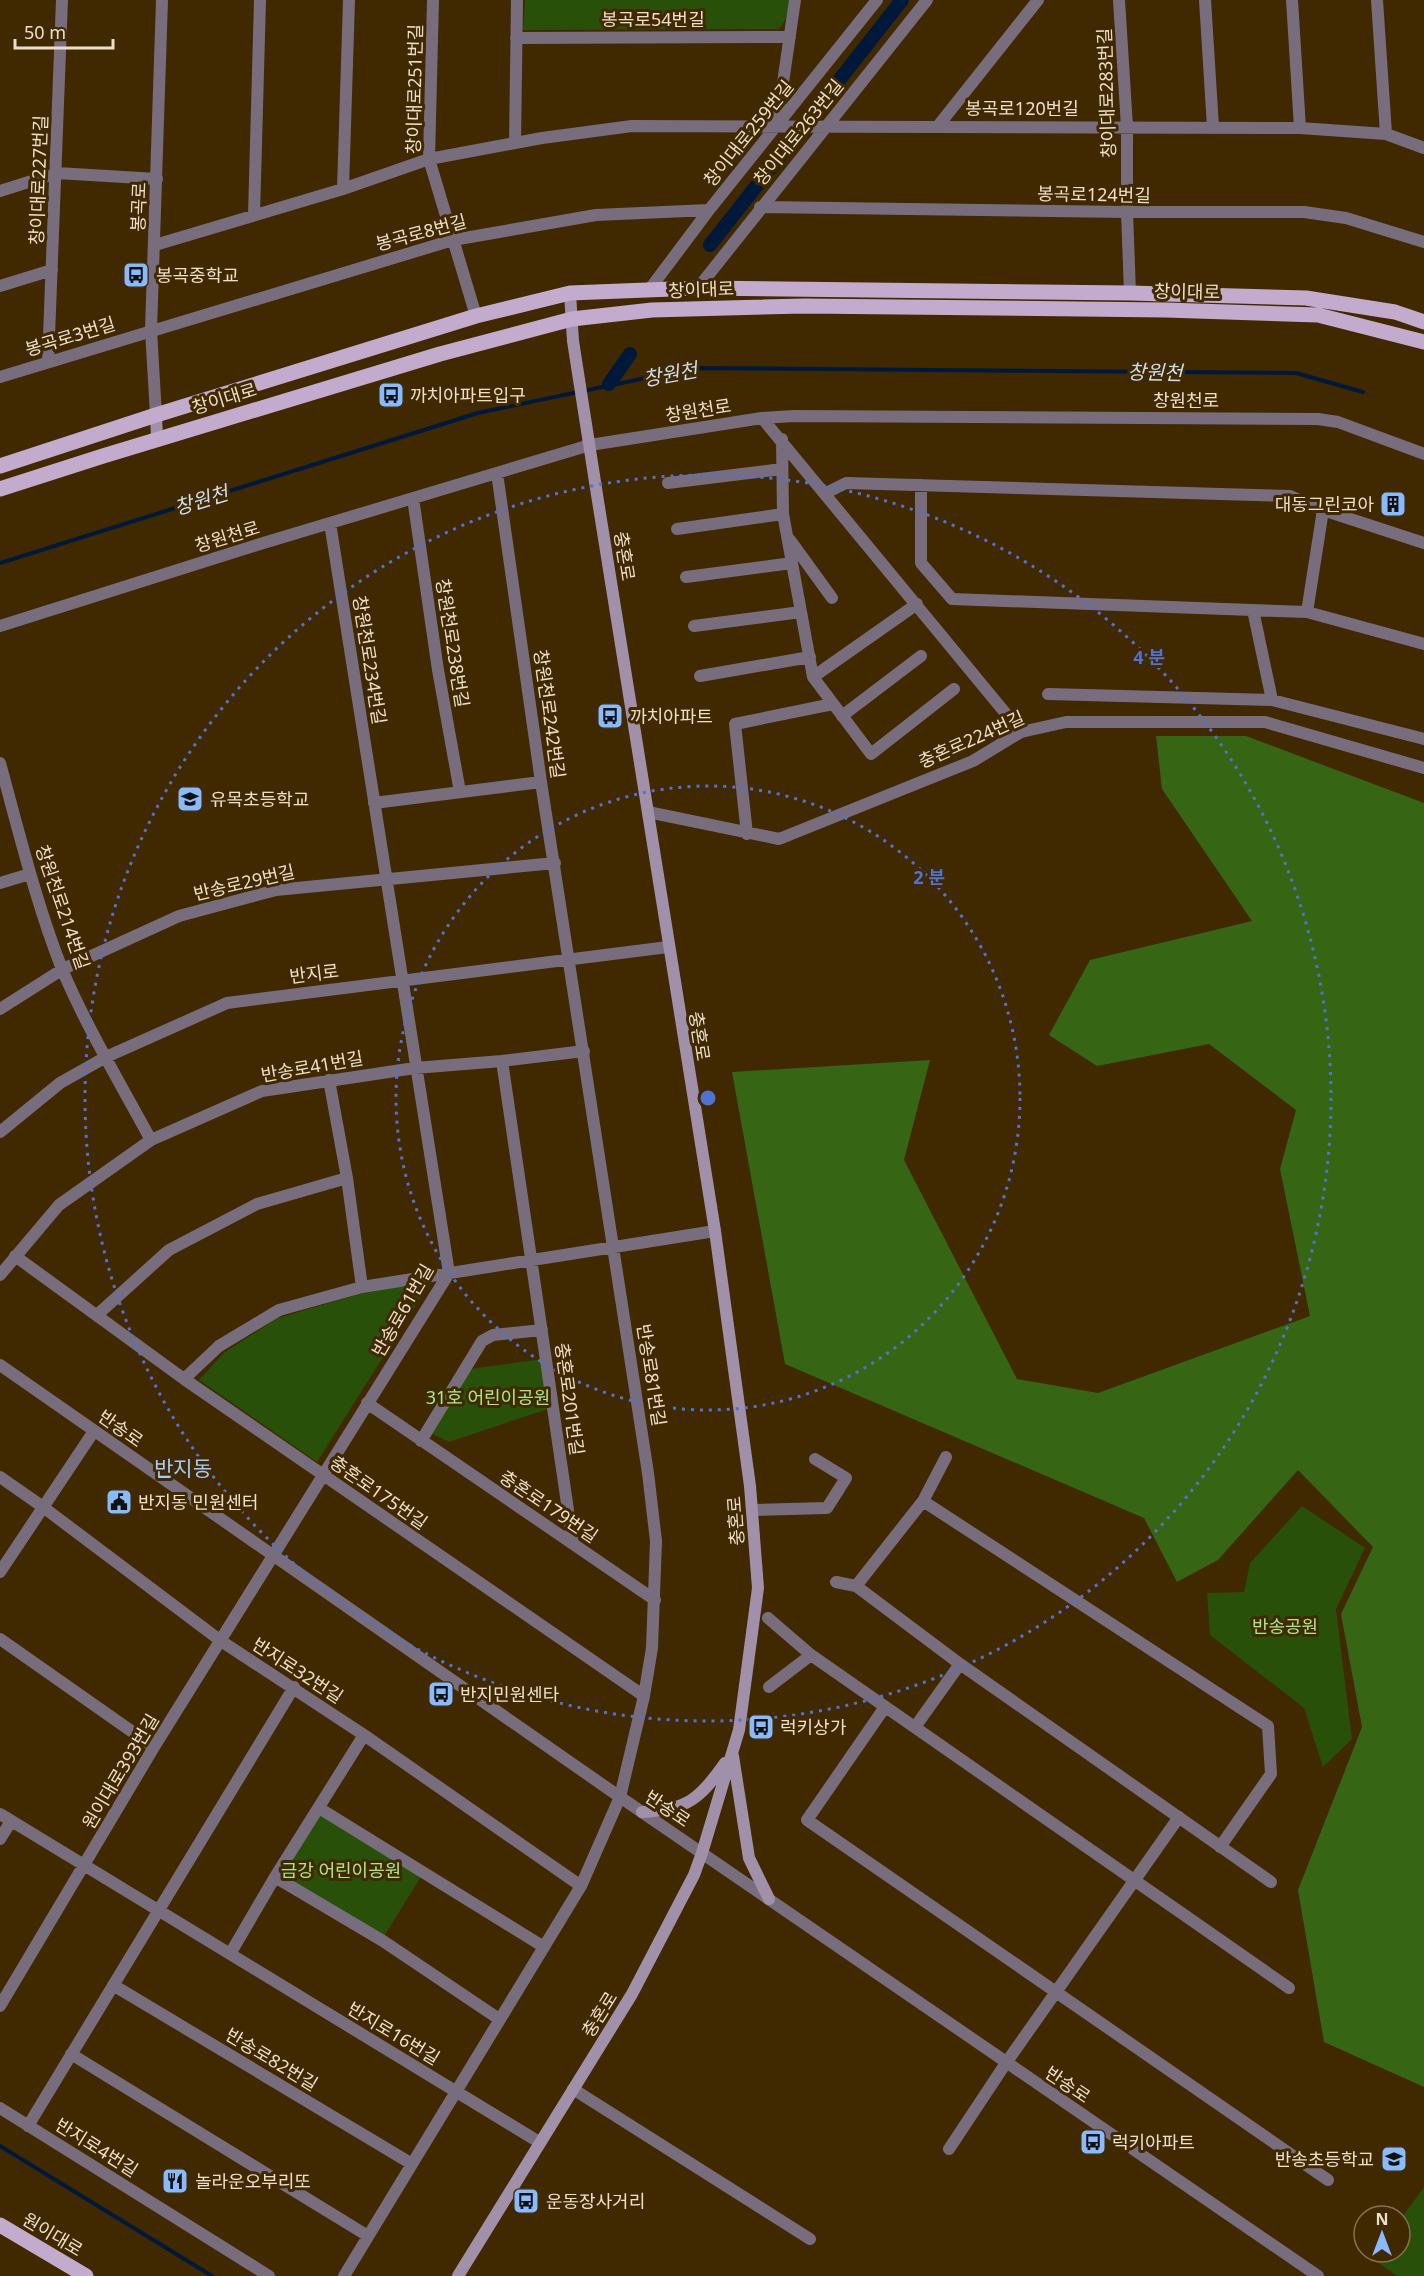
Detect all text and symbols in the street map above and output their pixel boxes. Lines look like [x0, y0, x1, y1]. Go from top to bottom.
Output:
street label: 봉곡로54번길 [601, 7, 705, 31]
scale bar [15, 12, 112, 50]
text: 50 m [24, 20, 66, 44]
street label: 창이대로251번길 [401, 24, 427, 154]
street label: 창이대로283번길 [1092, 27, 1120, 159]
street label: 창이대로263번길 [748, 74, 848, 190]
street label: 창이대로259번길 [698, 75, 798, 191]
street label: 봉곡로120번길 [965, 96, 1079, 120]
street label: 창이대로227번길 [24, 114, 52, 246]
street label: 봉곡로124번길 [1037, 181, 1151, 207]
street label: 봉곡로 [125, 182, 151, 232]
street label: 봉곡로8번길 [373, 208, 469, 256]
bus stop icon: 봉곡중학교 [121, 260, 151, 290]
place label: 봉곡중학교 [156, 263, 239, 287]
street label: 창이대로 [667, 276, 735, 302]
street label: 창이대로 [1154, 278, 1220, 304]
street label: 봉곡로3번길 [22, 311, 118, 361]
water label: 창원천 [640, 355, 702, 392]
water label: 창원천 [1127, 358, 1185, 386]
street label: 창이대로 [189, 377, 259, 419]
bus stop icon: 까치아파트입구 [376, 380, 406, 410]
place label: 까치아파트입구 [410, 383, 526, 407]
street label: 창원천로 [1153, 388, 1219, 412]
street label: 창원천로 [663, 393, 733, 427]
water label: 창원천 [171, 478, 234, 521]
building icon: 대동그린코아 [1378, 489, 1408, 519]
place label: 대동그린코아 [1275, 492, 1374, 516]
street label: 창원천로 [192, 515, 262, 557]
street label: 충혼로 [609, 530, 641, 582]
street label: 창원천로238번길 [431, 577, 475, 709]
street label: 창원천로234번길 [348, 594, 392, 726]
text: 4 분 [1133, 645, 1165, 669]
street label: 창원천로242번길 [529, 648, 571, 780]
bus stop icon: 까치아파트 [595, 701, 625, 731]
place label: 까치아파트 [630, 704, 713, 728]
street label: 충혼로224번길 [914, 705, 1028, 773]
school or university icon: 유목초등학교 [175, 784, 205, 814]
place label: 유목초등학교 [210, 787, 309, 811]
street label: 창원천로214번길 [30, 842, 96, 972]
street label: 반송로29번길 [191, 859, 297, 905]
text: 2 분 [913, 865, 945, 889]
street label: 반지로 [288, 958, 340, 988]
street label: 충혼로 [684, 1010, 716, 1062]
street label: 반송로41번길 [259, 1045, 365, 1087]
centre of rings [698, 1088, 718, 1108]
street label: 반송로61번길 [366, 1259, 438, 1361]
street label: 반송로81번길 [632, 1322, 672, 1428]
street label: 충혼로201번길 [550, 1341, 590, 1457]
park label: 31호 어린이공원 [426, 1385, 550, 1409]
street label: 반송로 [94, 1404, 148, 1452]
street label: 충혼로175번길 [326, 1450, 432, 1534]
district label: 반지동 [154, 1454, 212, 1482]
street label: 충혼로179번길 [495, 1464, 603, 1548]
public building icon: 반지동 민원센터 [104, 1487, 134, 1517]
place label: 반지동 민원센터 [138, 1490, 259, 1514]
street label: 충혼로 [721, 1495, 749, 1547]
park label: 반송공원 [1252, 1614, 1318, 1638]
street label: 반지로32번길 [248, 1632, 348, 1708]
bus stop icon: 반지민원센타 [426, 1679, 456, 1709]
place label: 반지민원센타 [460, 1682, 560, 1706]
street label: 원이대로393번길 [76, 1709, 164, 1833]
bus stop icon: 럭키상가 [746, 1712, 776, 1742]
place label: 럭키상가 [780, 1715, 847, 1739]
street label: 반송로 [641, 1784, 695, 1832]
park label: 금강 어린이공원 [281, 1858, 401, 1882]
street label: 충혼로 [576, 1987, 622, 2041]
street label: 반지로16번길 [344, 1996, 444, 2070]
street label: 반송로82번길 [222, 2022, 322, 2096]
street label: 반송로 [1041, 2060, 1095, 2108]
street label: 반지로4번길 [51, 2112, 143, 2182]
bus stop icon: 럭키아파트 [1078, 2127, 1108, 2157]
place label: 럭키아파트 [1112, 2130, 1195, 2154]
school or university icon: 반송초등학교 [1379, 2144, 1409, 2174]
place label: 반송초등학교 [1275, 2147, 1374, 2171]
restaurant icon: 놀라운오부리또 [160, 2166, 190, 2196]
place label: 놀라운오부리또 [195, 2169, 311, 2193]
bus stop icon: 운동장사거리 [511, 2186, 541, 2216]
place label: 운동장사거리 [546, 2189, 645, 2213]
north arrow [1352, 2204, 1412, 2264]
street label: 원이대로 [18, 2207, 88, 2261]
text: N [1375, 2208, 1389, 2230]

